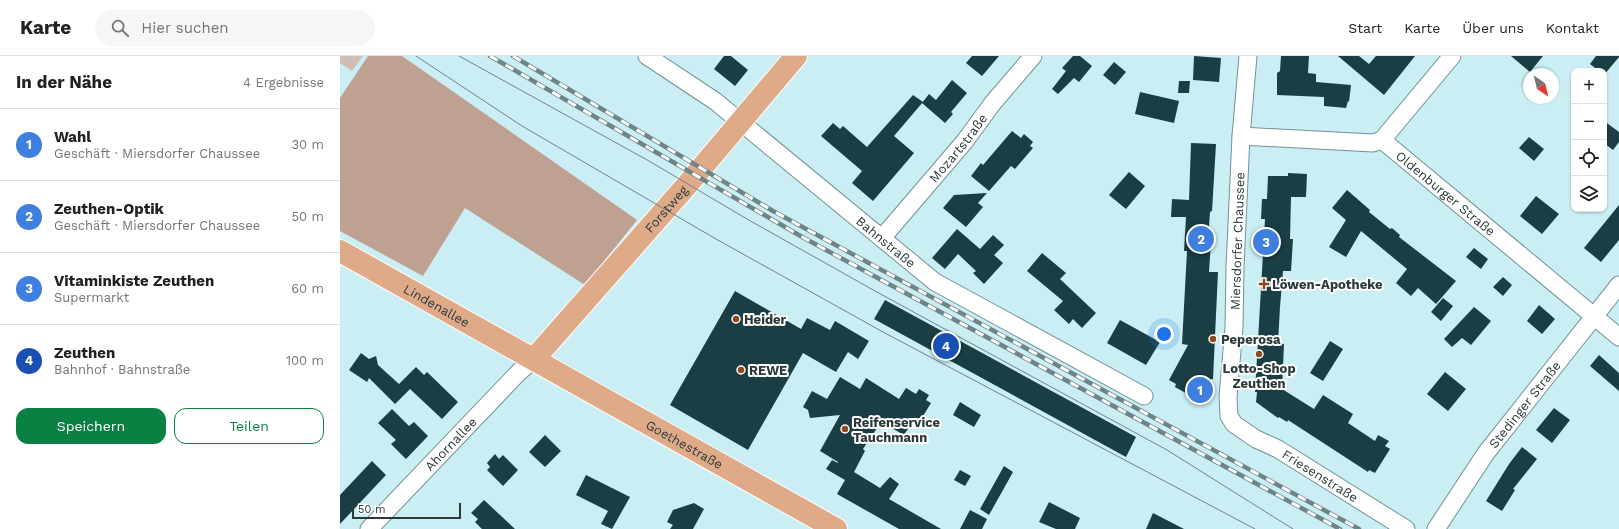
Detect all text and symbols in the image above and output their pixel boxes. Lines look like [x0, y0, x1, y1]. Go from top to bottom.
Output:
search box [95, 10, 375, 46]
text: Karte [20, 16, 71, 39]
icon: search [109, 17, 131, 39]
text: Hier suchen [141, 19, 229, 37]
text: Start [1348, 20, 1382, 36]
text: Karte [1404, 20, 1440, 36]
text: Über uns [1462, 20, 1524, 36]
text: Kontakt [1546, 20, 1599, 36]
north arrow [1523, 68, 1559, 104]
map controls [1571, 68, 1607, 212]
button: + [1571, 68, 1607, 104]
text: In der Nähe [16, 72, 112, 92]
text: 4 Ergebnisse [243, 75, 324, 90]
button: − [1571, 104, 1607, 140]
street label: Mozartstraße [926, 111, 990, 185]
text: Wahl [54, 128, 91, 146]
text: 1 [26, 137, 32, 152]
text: 30 m [292, 137, 324, 152]
button: locate [1571, 140, 1607, 176]
text: Geschäft · Miersdorfer Chaussee [54, 146, 260, 161]
street label: Oldenburger Straße [1393, 148, 1498, 239]
street label: Miersdorfer Chaussee [1228, 172, 1247, 310]
button: layers [1571, 176, 1607, 212]
street label: Forstweg [642, 183, 691, 236]
text: Zeuthen-Optik [54, 200, 164, 218]
text: 2 [25, 209, 33, 224]
text: 50 m [292, 209, 324, 224]
street label: Bahnstraße [853, 213, 918, 271]
text: Geschäft · Miersdorfer Chaussee [54, 218, 260, 233]
pin: 2 [1188, 224, 1214, 254]
pin: 3 [1253, 227, 1279, 257]
text: Vitaminkiste Zeuthen [54, 272, 214, 290]
place label: Löwen-Apotheke [1272, 277, 1383, 292]
marker: Löwen-Apotheke [1259, 279, 1269, 289]
text: 3 [25, 281, 33, 296]
text: 60 m [291, 281, 324, 296]
street label: Lindenallee [401, 281, 472, 330]
text: Supermarkt [54, 290, 129, 305]
place label: Heider [744, 312, 787, 327]
marker: Heider [731, 314, 741, 324]
your location [1154, 324, 1174, 344]
pin: 4 [933, 331, 959, 361]
place label: Peperosa [1221, 332, 1281, 347]
marker: Peperosa [1208, 334, 1218, 344]
text: Zeuthen [54, 344, 115, 362]
marker: Lotto-Shop Zeuthen [1254, 349, 1264, 359]
text: 4 [25, 353, 33, 368]
text: 100 m [286, 353, 324, 368]
street label: Stedinger Straße [1486, 358, 1564, 451]
place label: Lotto-Shop Zeuthen [1222, 361, 1296, 391]
text: Bahnhof · Bahnstraße [54, 362, 190, 377]
place label: REWE [749, 363, 787, 378]
marker: REWE [736, 365, 746, 375]
pin: 1 [1187, 375, 1213, 405]
button: Speichern [16, 408, 166, 444]
button: Teilen [174, 408, 324, 444]
street label: Ahornallee [422, 414, 480, 474]
place label: Reifenservice Tauchmann [853, 415, 941, 445]
street label: Goethestraße [643, 417, 725, 472]
marker: Reifenservice Tauchmann [840, 424, 850, 434]
street label: Friesenstraße [1280, 447, 1361, 505]
scale bar [352, 501, 461, 520]
text: 50 m [358, 503, 385, 516]

